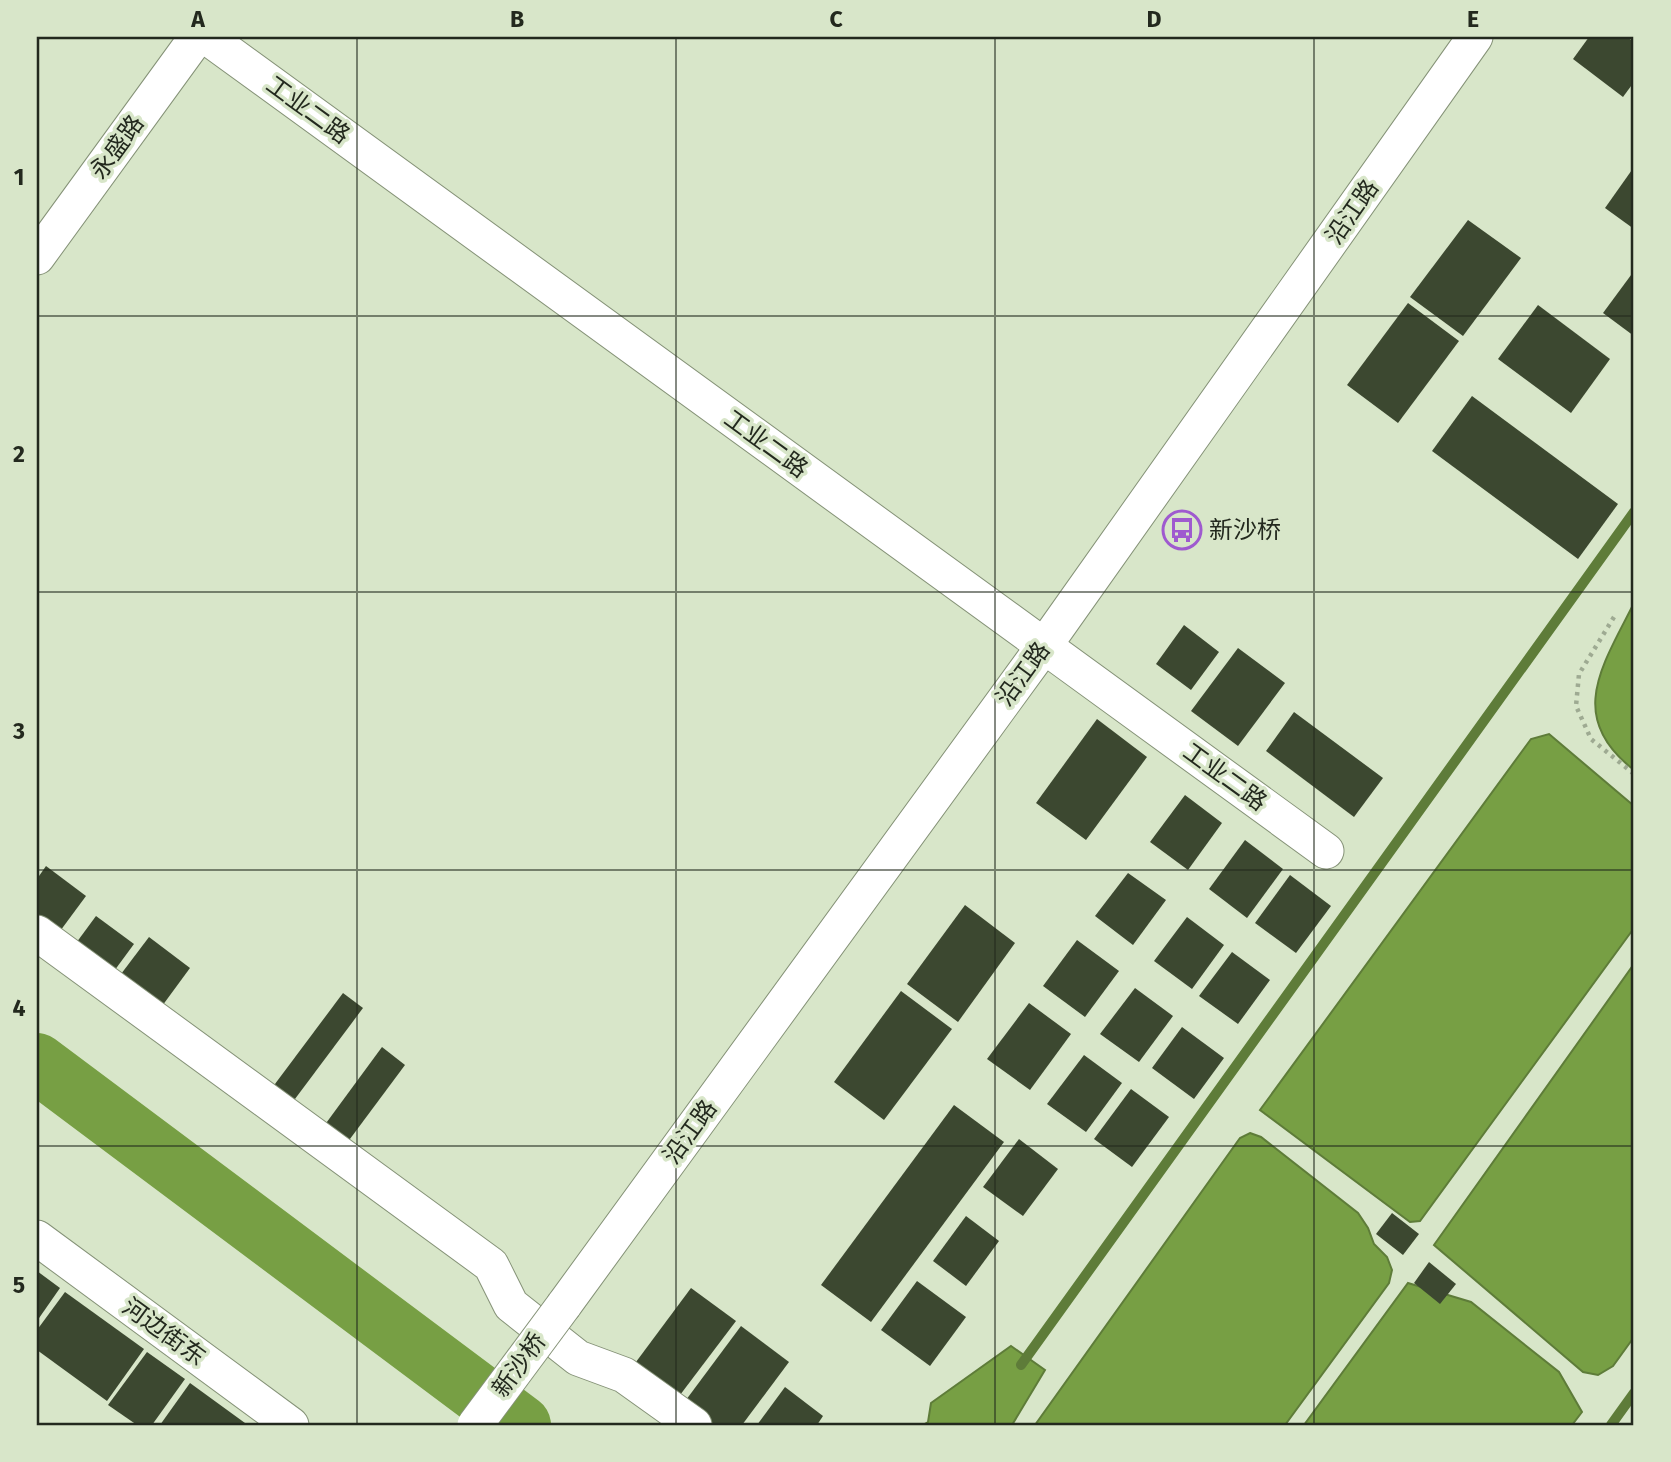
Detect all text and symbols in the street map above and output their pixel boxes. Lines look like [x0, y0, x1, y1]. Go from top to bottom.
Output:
text: A [190, 5, 205, 33]
text: B [510, 5, 524, 33]
text: C [829, 5, 843, 33]
text: D [1147, 5, 1162, 33]
text: E [1467, 5, 1479, 33]
street label: 工业二路 [261, 70, 355, 150]
street label: 永盛路 [85, 110, 149, 184]
text: 1 [14, 163, 24, 191]
street label: 沿江路 [1320, 174, 1384, 250]
street label: 工业二路 [719, 404, 813, 484]
text: 2 [13, 440, 25, 468]
bus stop icon: 新沙桥 [1161, 509, 1203, 551]
place label: 新沙桥 [1209, 516, 1281, 544]
street label: 沿江路 [991, 637, 1055, 711]
text: 3 [12, 717, 25, 745]
street label: 工业二路 [1178, 737, 1272, 817]
text: 4 [13, 994, 26, 1022]
street label: 沿江路 [658, 1095, 722, 1169]
text: 5 [13, 1271, 25, 1299]
street label: 河边街东 [117, 1292, 211, 1372]
street label: 新沙桥 [487, 1328, 551, 1402]

